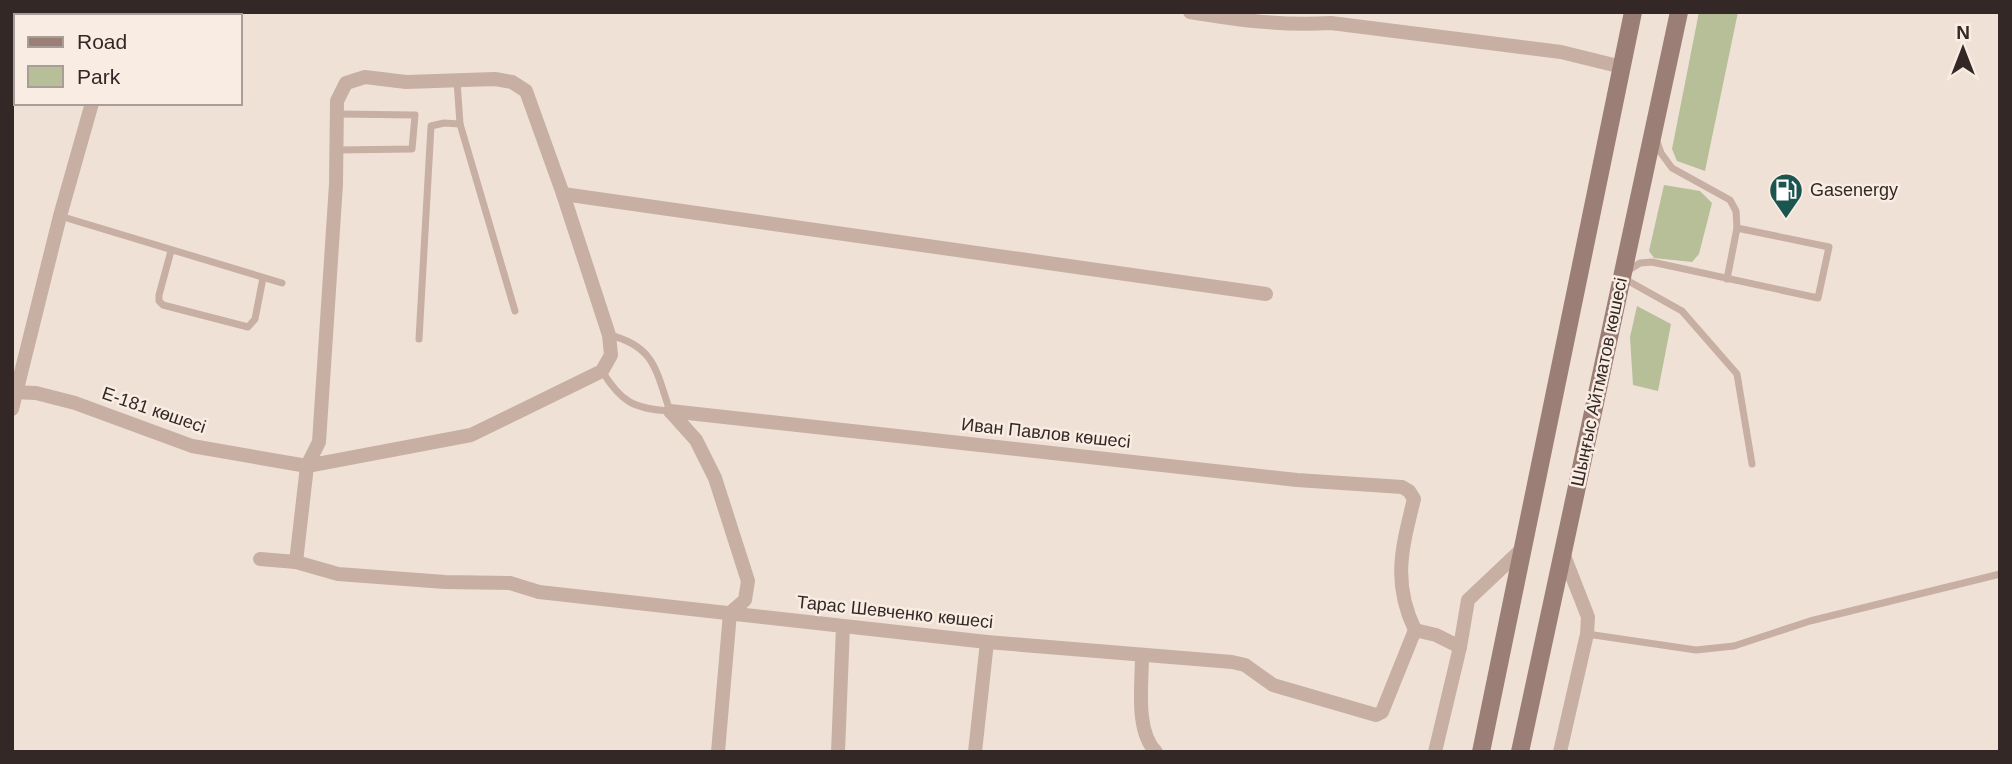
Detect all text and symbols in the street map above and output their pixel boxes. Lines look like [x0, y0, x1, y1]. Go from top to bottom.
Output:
legend [14, 14, 242, 105]
north arrow [1928, 14, 1998, 84]
text: N [1956, 22, 1970, 43]
text: Road [77, 30, 127, 53]
text: Park [77, 65, 121, 88]
fuel station icon: Gasenergy [1767, 171, 1805, 220]
place label: Gasenergy [1810, 180, 1898, 200]
street label: Шыңғыс Айтматов көшесі [1567, 276, 1631, 488]
street label: Е-181 көшесі [100, 383, 208, 437]
street label: Иван Павлов көшесі [960, 414, 1132, 452]
street label: Тарас Шевченко көшесі [796, 592, 994, 632]

